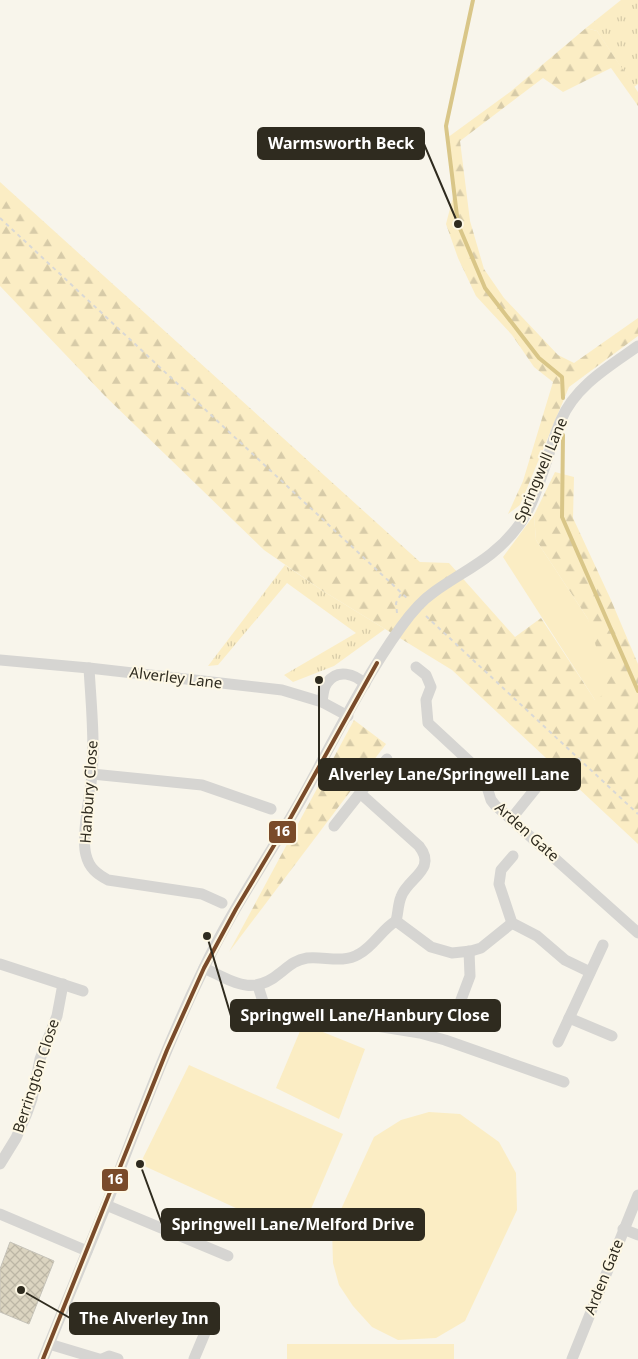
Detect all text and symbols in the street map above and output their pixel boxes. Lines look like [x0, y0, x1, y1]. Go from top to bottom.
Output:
callout: Warmsworth Beck [258, 128, 424, 159]
text: Warmsworth Beck [268, 132, 414, 154]
street label: Springwell Lane [509, 414, 571, 525]
street label: Alverley Lane [129, 661, 224, 693]
street label: Hanbury Close [74, 740, 102, 844]
callout: Alverley Lane/Springwell Lane [319, 759, 580, 790]
text: Alverley Lane/Springwell Lane [329, 763, 569, 785]
street label: Arden Gate [491, 797, 564, 865]
line badge: 16 [268, 820, 297, 844]
text: 16 [274, 821, 290, 840]
callout: Springwell Lane/Hanbury Close [231, 1000, 500, 1031]
text: Springwell Lane/Hanbury Close [240, 1004, 490, 1026]
street label: Berrington Close [7, 1016, 63, 1135]
line badge: 16 [101, 1168, 129, 1192]
text: 16 [107, 1169, 123, 1188]
callout: Springwell Lane/Melford Drive [162, 1209, 424, 1240]
text: Springwell Lane/Melford Drive [172, 1213, 414, 1235]
street label: Arden Gate [579, 1236, 627, 1317]
callout: The Alverley Inn [70, 1303, 219, 1334]
text: The Alverley Inn [79, 1307, 209, 1329]

